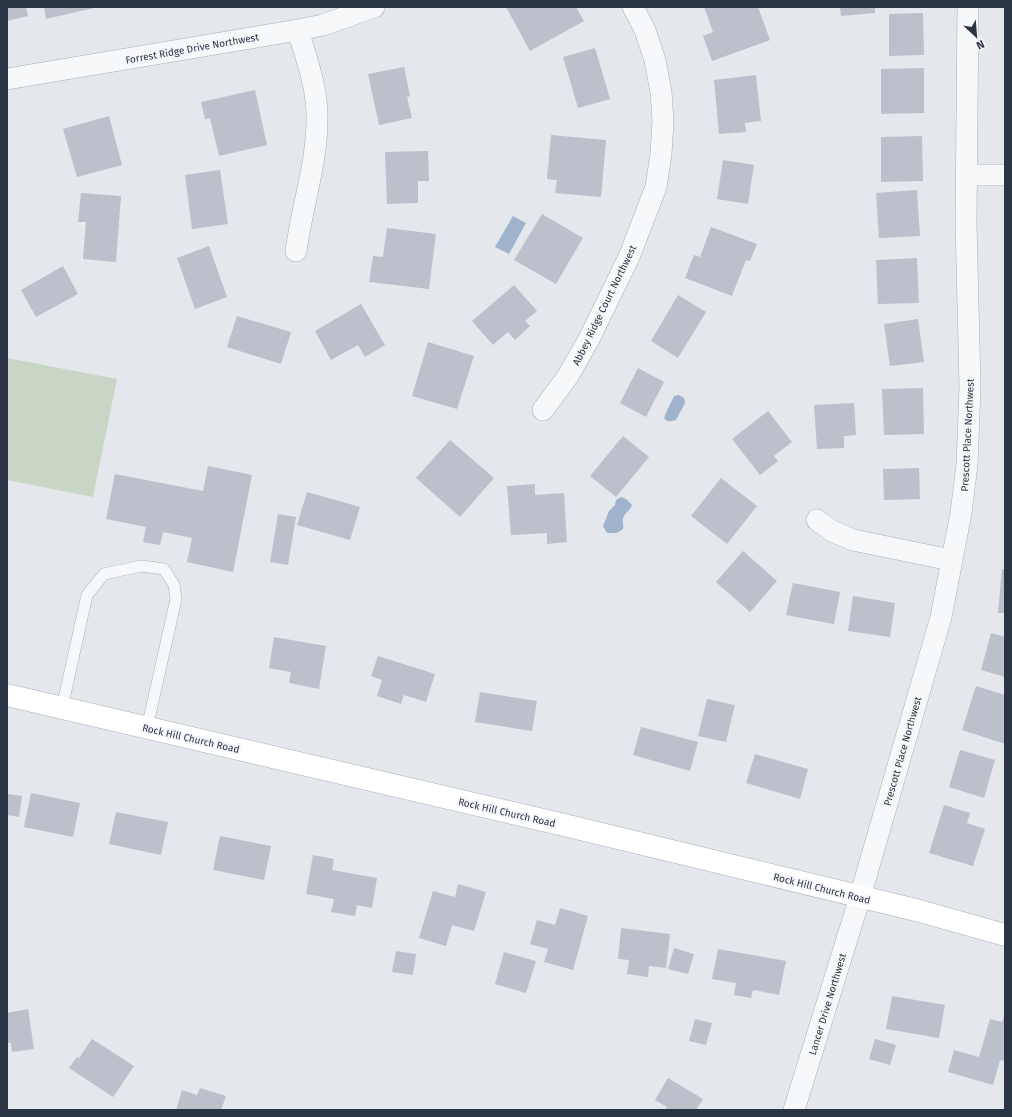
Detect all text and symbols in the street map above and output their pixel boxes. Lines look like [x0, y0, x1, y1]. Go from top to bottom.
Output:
north arrow [956, 16, 996, 56]
street label: Forrest Ridge Drive Northwest [125, 31, 260, 67]
text: N [974, 37, 986, 52]
street label: Abbey Ridge Court Northwest [570, 243, 640, 368]
street label: Prescott Place Northwest [959, 378, 977, 492]
street label: Prescott Place Northwest [882, 695, 924, 807]
street label: Rock Hill Church Road [141, 722, 241, 756]
street label: Rock Hill Church Road [457, 796, 557, 830]
street label: Rock Hill Church Road [772, 871, 872, 907]
street label: Lancer Drive Northwest [807, 952, 849, 1057]

